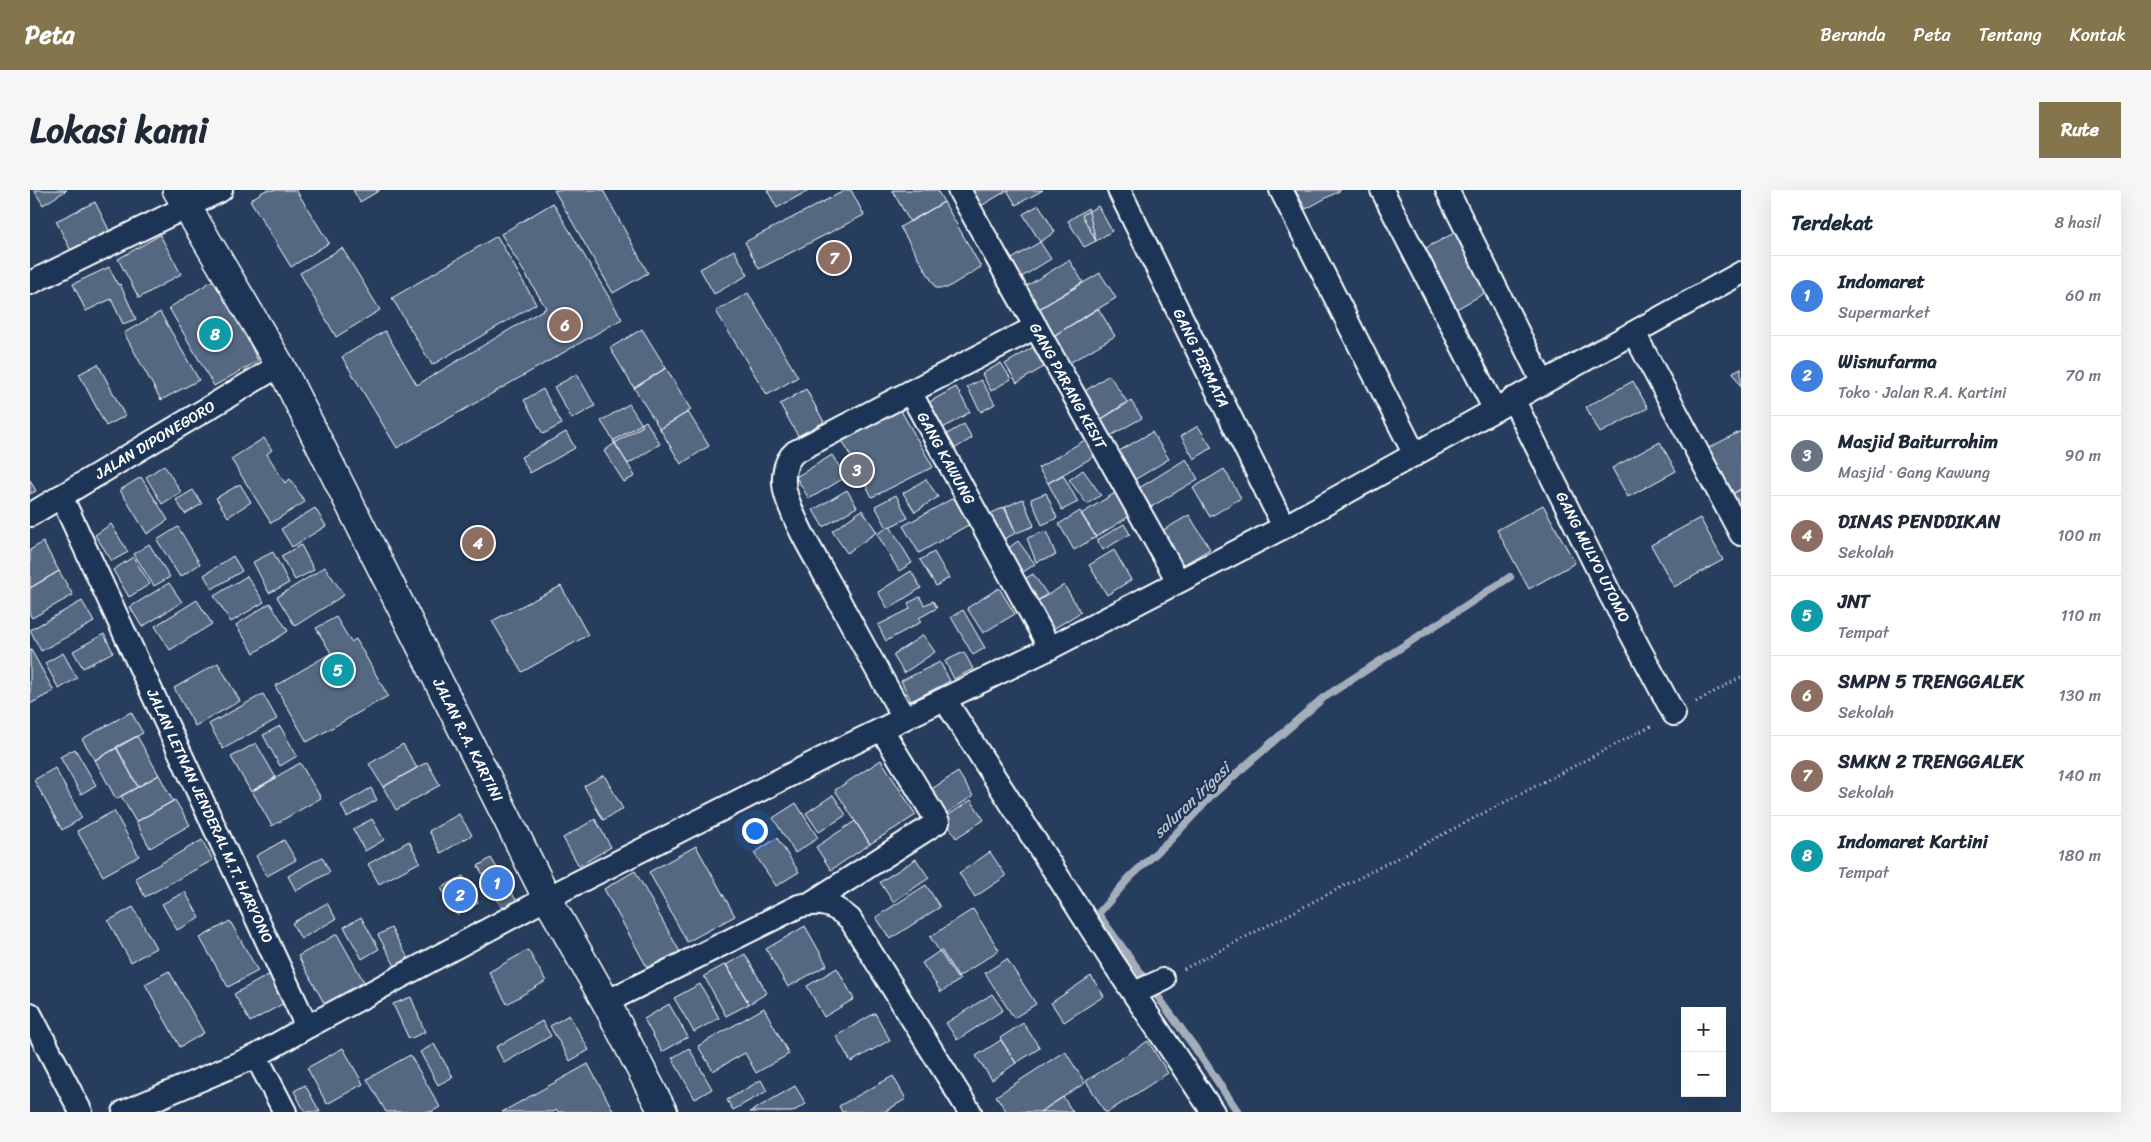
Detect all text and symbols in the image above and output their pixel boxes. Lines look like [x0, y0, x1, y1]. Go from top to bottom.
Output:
text: Peta [25, 14, 74, 56]
text: Beranda [1820, 19, 1886, 51]
text: Peta [1914, 19, 1951, 51]
text: Tentang [1979, 19, 2042, 51]
text: Kontak [2070, 19, 2126, 51]
text: Lokasi kami [30, 99, 208, 161]
button: Rute [2039, 102, 2121, 158]
text: Terdekat [1791, 204, 1873, 242]
text: 8 hasil [2054, 208, 2101, 237]
pin: 7 [818, 239, 850, 277]
text: Indomaret [1838, 265, 1925, 298]
text: 1 [1804, 281, 1810, 310]
text: 60 m [2065, 281, 2101, 310]
text: Supermarket [1838, 298, 1930, 327]
street label: GANG PERMATA [1166, 304, 1236, 412]
pin: 6 [549, 306, 581, 344]
pin: 8 [199, 315, 231, 353]
street label: GANG PARANG KESIT [1022, 318, 1114, 456]
text: Wisnufarma [1838, 345, 1937, 378]
text: 2 [1802, 361, 1812, 390]
text: 70 m [2065, 361, 2101, 390]
text: Toko · Jalan R.A. Kartini [1838, 378, 2007, 407]
street label: JALAN DIPONEGORO [89, 393, 221, 487]
street label: GANG KAWUNG [910, 407, 983, 510]
text: Masjid Baiturrohim [1838, 425, 1998, 458]
text: 3 [1803, 441, 1811, 470]
text: 90 m [2065, 441, 2101, 470]
pin: 3 [841, 451, 873, 489]
text: Masjid · Gang Kawung [1838, 458, 1990, 487]
street label: GANG MULYO UTOMO [1549, 487, 1637, 627]
text: DINAS PENDDIKAN [1838, 505, 2001, 538]
text: 4 [1802, 521, 1812, 550]
text: 100 m [2057, 521, 2101, 550]
pin: 4 [462, 524, 494, 562]
text: Sekolah [1838, 538, 1894, 567]
text: JNT [1838, 585, 1870, 618]
text: 5 [1802, 601, 1812, 630]
text: 110 m [2061, 601, 2101, 630]
text: Tempat [1838, 618, 1889, 647]
pin: 5 [322, 651, 354, 689]
text: SMPN 5 TRENGGALEK [1838, 665, 2024, 698]
street label: JALAN R.A. KARTINI [425, 673, 511, 807]
text: 6 [1802, 681, 1812, 710]
text: 130 m [2059, 681, 2101, 710]
street label: JALAN LETNAN JENDERAL M.T. HARYONO [139, 683, 281, 948]
text: Sekolah [1838, 698, 1894, 727]
text: SMKN 2 TRENGGALEK [1838, 745, 2024, 778]
water label: saluran irigasi [1146, 753, 1240, 845]
text: 7 [1802, 761, 1812, 790]
text: 140 m [2058, 761, 2101, 790]
text: Sekolah [1838, 778, 1894, 807]
your location [742, 818, 768, 844]
text: Indomaret Kartini [1838, 825, 1988, 858]
text: 8 [1802, 841, 1812, 870]
text: 180 m [2058, 841, 2101, 870]
text: Tempat [1838, 858, 1889, 887]
pin: 1 [481, 864, 513, 902]
pin: 2 [444, 876, 476, 914]
map controls [1681, 1007, 1726, 1097]
button: + [1681, 1007, 1726, 1052]
button: − [1681, 1052, 1726, 1097]

